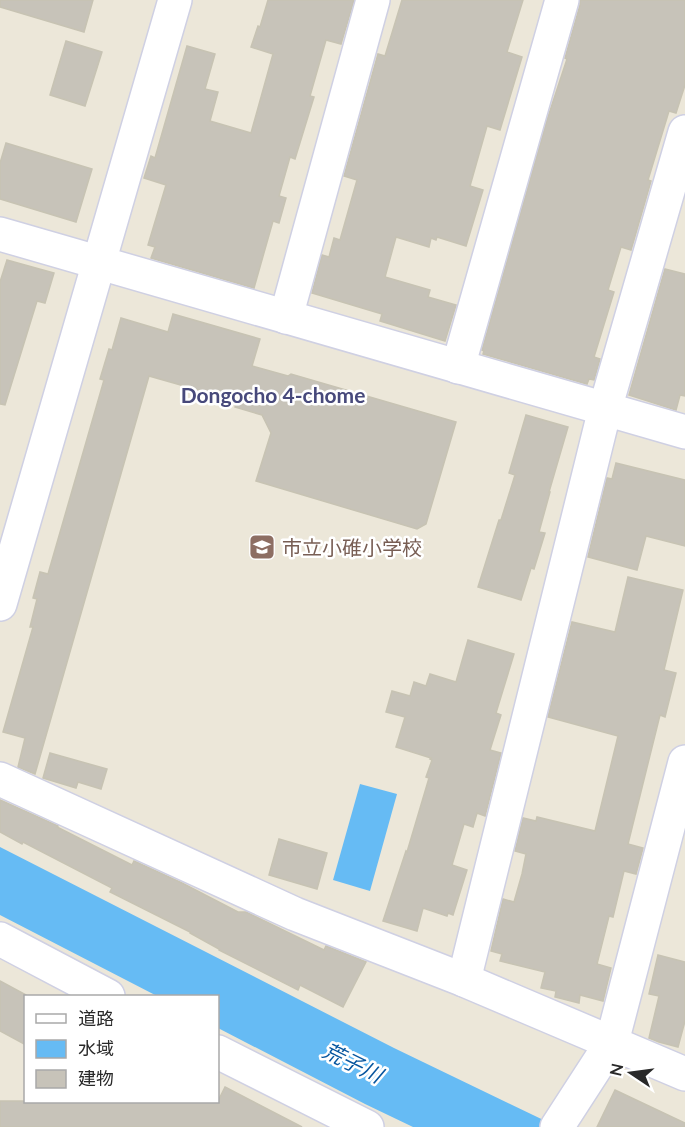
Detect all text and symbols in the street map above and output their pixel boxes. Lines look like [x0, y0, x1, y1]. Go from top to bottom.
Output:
district label: Dongocho 4-chome [181, 382, 365, 407]
school or university icon: 市立小碓小学校 [247, 532, 277, 562]
place label: 市立小碓小学校 [282, 535, 422, 559]
legend [24, 995, 219, 1103]
text: 道路 [78, 1007, 114, 1029]
text: 水域 [78, 1037, 114, 1059]
water label: 荒子川 [319, 1037, 389, 1088]
north arrow [601, 1043, 661, 1103]
text: N [605, 1061, 627, 1078]
text: 建物 [78, 1067, 114, 1089]

